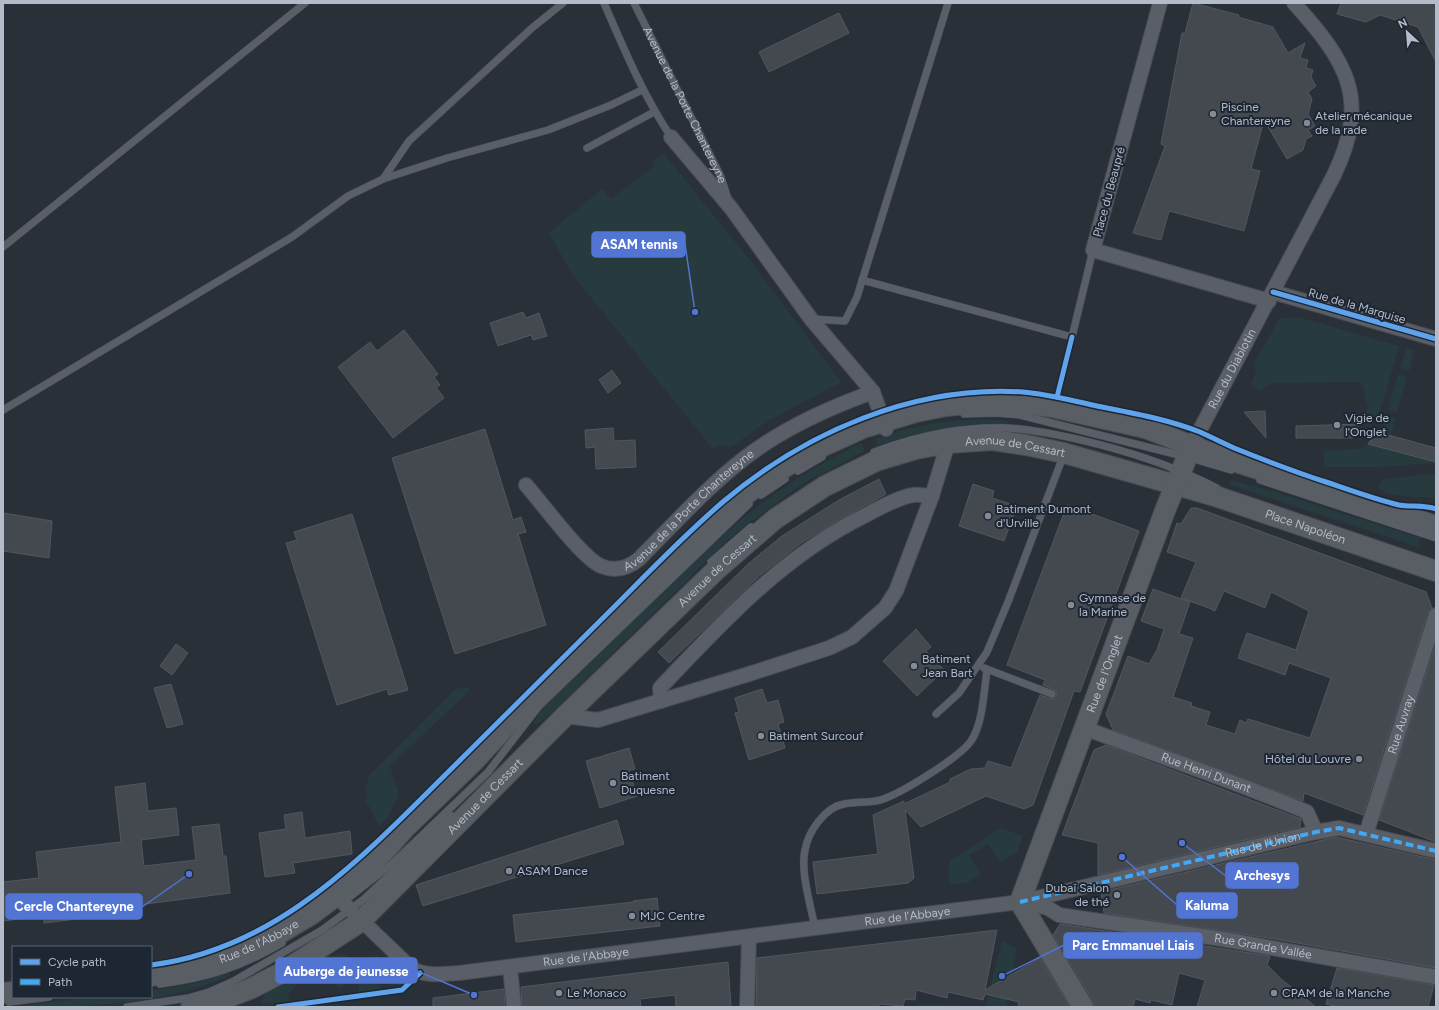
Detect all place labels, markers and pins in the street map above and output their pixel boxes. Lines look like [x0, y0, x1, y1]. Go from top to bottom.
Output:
place label: Piscine Chantereyne [1221, 100, 1291, 128]
marker: Piscine Chantereyne [1208, 109, 1218, 119]
place label: Atelier mécanique de la rade [1315, 109, 1413, 137]
marker: Atelier mécanique de la rade [1302, 118, 1312, 128]
callout: ASAM tennis [592, 232, 685, 257]
place label: Vigie de l'Onglet [1345, 411, 1389, 439]
marker: Vigie de l'Onglet [1332, 420, 1342, 430]
place label: Batiment Dumont d'Urville [996, 502, 1092, 530]
marker: Batiment Dumont d'Urville [983, 511, 993, 521]
place label: Gymnase de la Marine [1079, 591, 1147, 619]
marker: Gymnase de la Marine [1066, 600, 1076, 610]
place label: Batiment Jean Bart [922, 652, 973, 680]
marker: Batiment Jean Bart [909, 661, 919, 671]
place label: Batiment Surcouf [769, 729, 864, 743]
marker: Batiment Surcouf [756, 731, 766, 741]
place label: Hôtel du Louvre [1265, 752, 1351, 766]
marker: Hôtel du Louvre [1354, 754, 1364, 764]
place label: Batiment Duquesne [621, 769, 675, 797]
marker: Batiment Duquesne [608, 778, 618, 788]
callout: Archesys [1226, 863, 1298, 888]
place label: ASAM Dance [517, 864, 588, 878]
marker: ASAM Dance [504, 866, 514, 876]
place label: Dubaï Salon de thé [1045, 881, 1109, 909]
marker: Dubaï Salon de thé [1112, 890, 1122, 900]
callout: Kaluma [1177, 893, 1237, 918]
callout: Cercle Chantereyne [6, 894, 142, 919]
place label: MJC Centre [640, 909, 705, 923]
marker: MJC Centre [627, 911, 637, 921]
callout: Parc Emmanuel Liais [1064, 933, 1202, 958]
callout: Auberge de jeunesse [276, 958, 417, 983]
place label: Le Monaco [567, 986, 626, 1000]
place label: CPAM de la Manche [1282, 986, 1390, 1000]
marker: Le Monaco [554, 988, 564, 998]
marker: CPAM de la Manche [1269, 988, 1279, 998]

